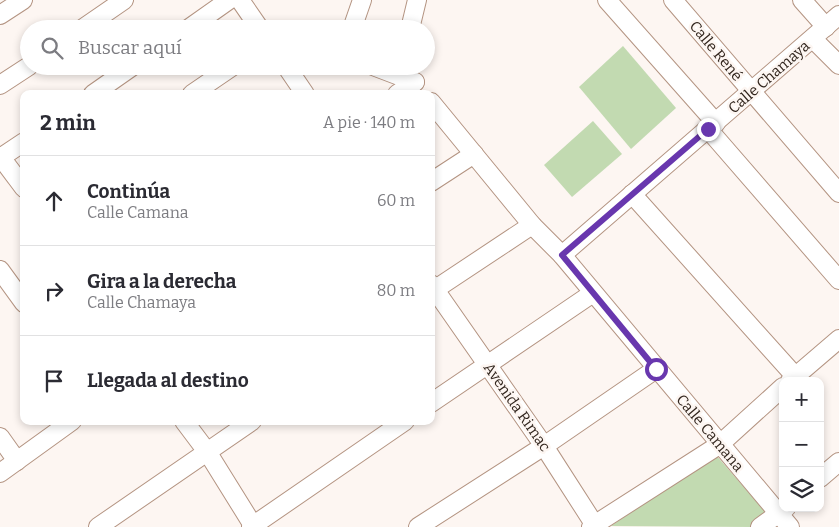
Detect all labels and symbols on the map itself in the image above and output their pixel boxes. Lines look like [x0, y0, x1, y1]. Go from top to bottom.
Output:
street label: Calle René [686, 17, 746, 85]
street label: Calle Chamaya [725, 37, 813, 117]
route end [697, 118, 720, 141]
route start [645, 358, 668, 381]
street label: Avenida Rimac [480, 359, 554, 455]
street label: Calle Camana [673, 391, 747, 475]

